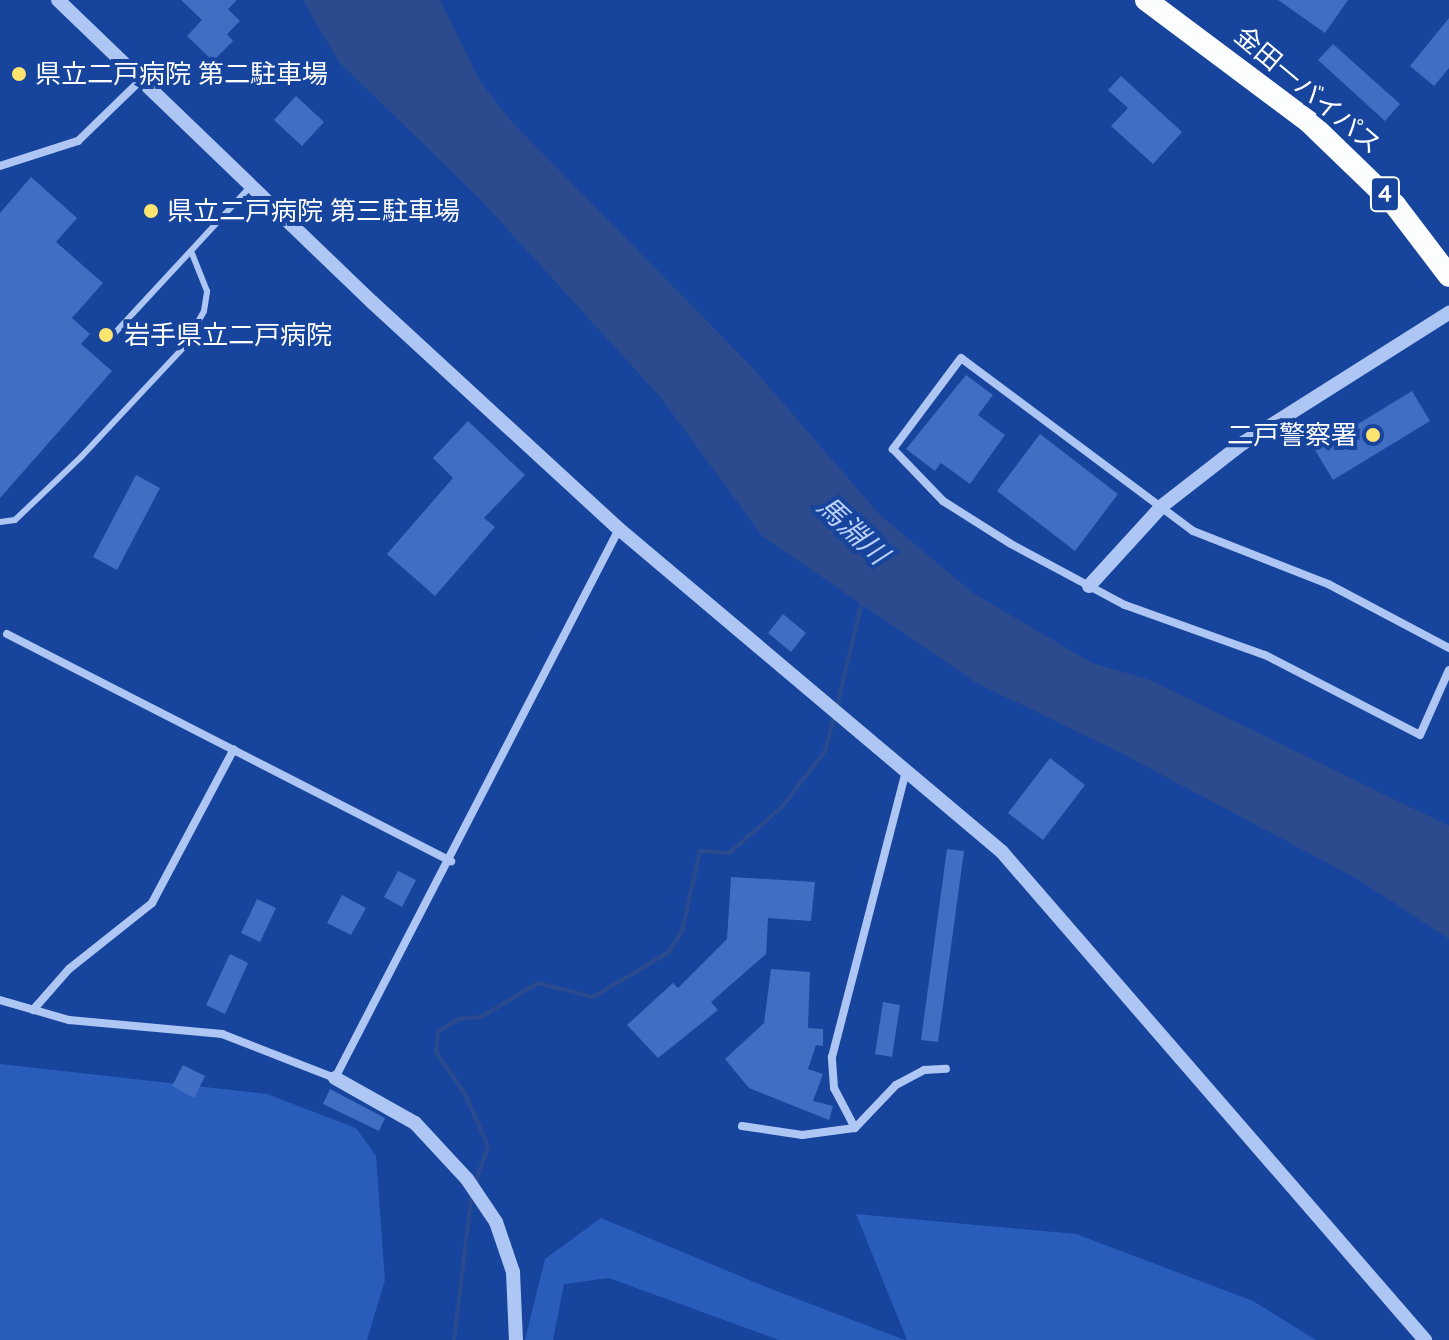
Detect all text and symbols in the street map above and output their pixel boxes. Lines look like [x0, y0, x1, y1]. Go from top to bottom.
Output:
street label: 金田一バイパス [1228, 20, 1388, 160]
place label: 県立二戸病院 第二駐車場 [35, 58, 328, 90]
marker: 県立二戸病院 第二駐車場 [10, 65, 28, 83]
road number: 4 [1369, 174, 1401, 214]
place label: 県立二戸病院 第三駐車場 [167, 195, 460, 227]
marker: 県立二戸病院 第三駐車場 [142, 202, 160, 220]
place label: 岩手県立二戸病院 [124, 319, 332, 351]
marker: 岩手県立二戸病院 [95, 324, 117, 346]
place label: 二戸警察署 [1227, 419, 1357, 451]
marker: 二戸警察署 [1364, 426, 1382, 444]
water label: 馬淵川 [811, 489, 895, 571]

